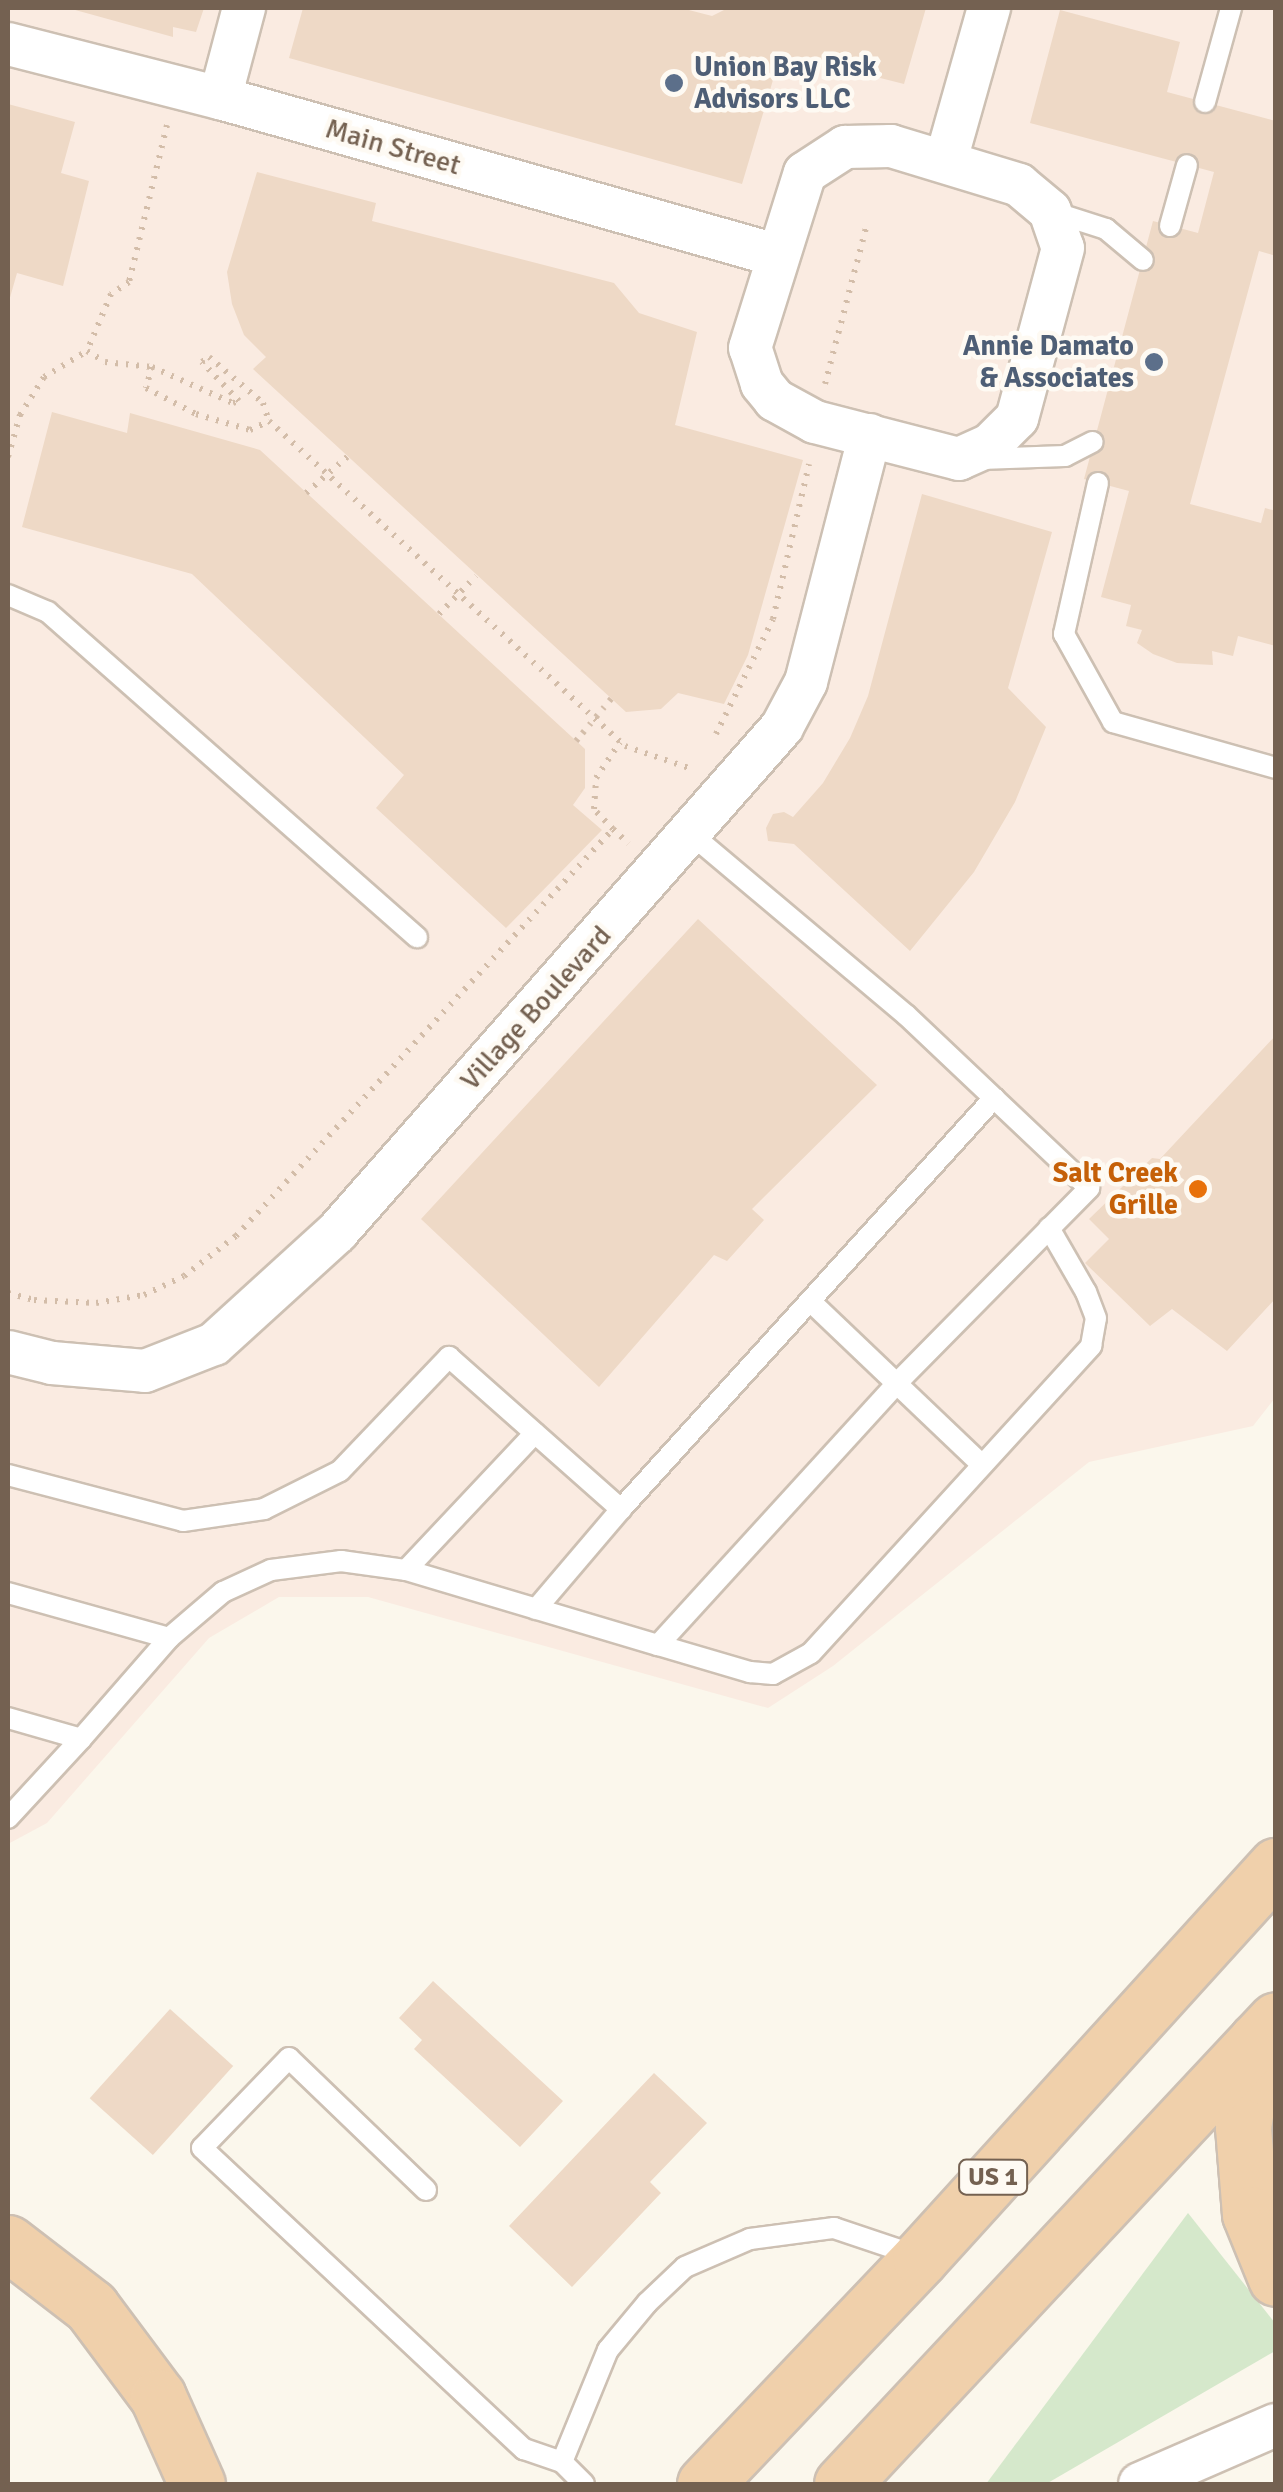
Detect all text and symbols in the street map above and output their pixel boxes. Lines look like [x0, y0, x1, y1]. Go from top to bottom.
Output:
place label: Union Bay Risk Advisors LLC [694, 50, 877, 116]
marker: Union Bay Risk Advisors LLC [663, 72, 685, 94]
street label: Main Street [322, 112, 464, 182]
place label: Annie Damato & Associates [963, 329, 1134, 395]
marker: Annie Damato & Associates [1143, 351, 1165, 373]
street label: Village Boulevard [454, 919, 618, 1097]
place label: Salt Creek Grille [1053, 1156, 1178, 1222]
marker: Salt Creek Grille [1187, 1178, 1209, 1200]
road number: US 1 [958, 2157, 1028, 2197]

